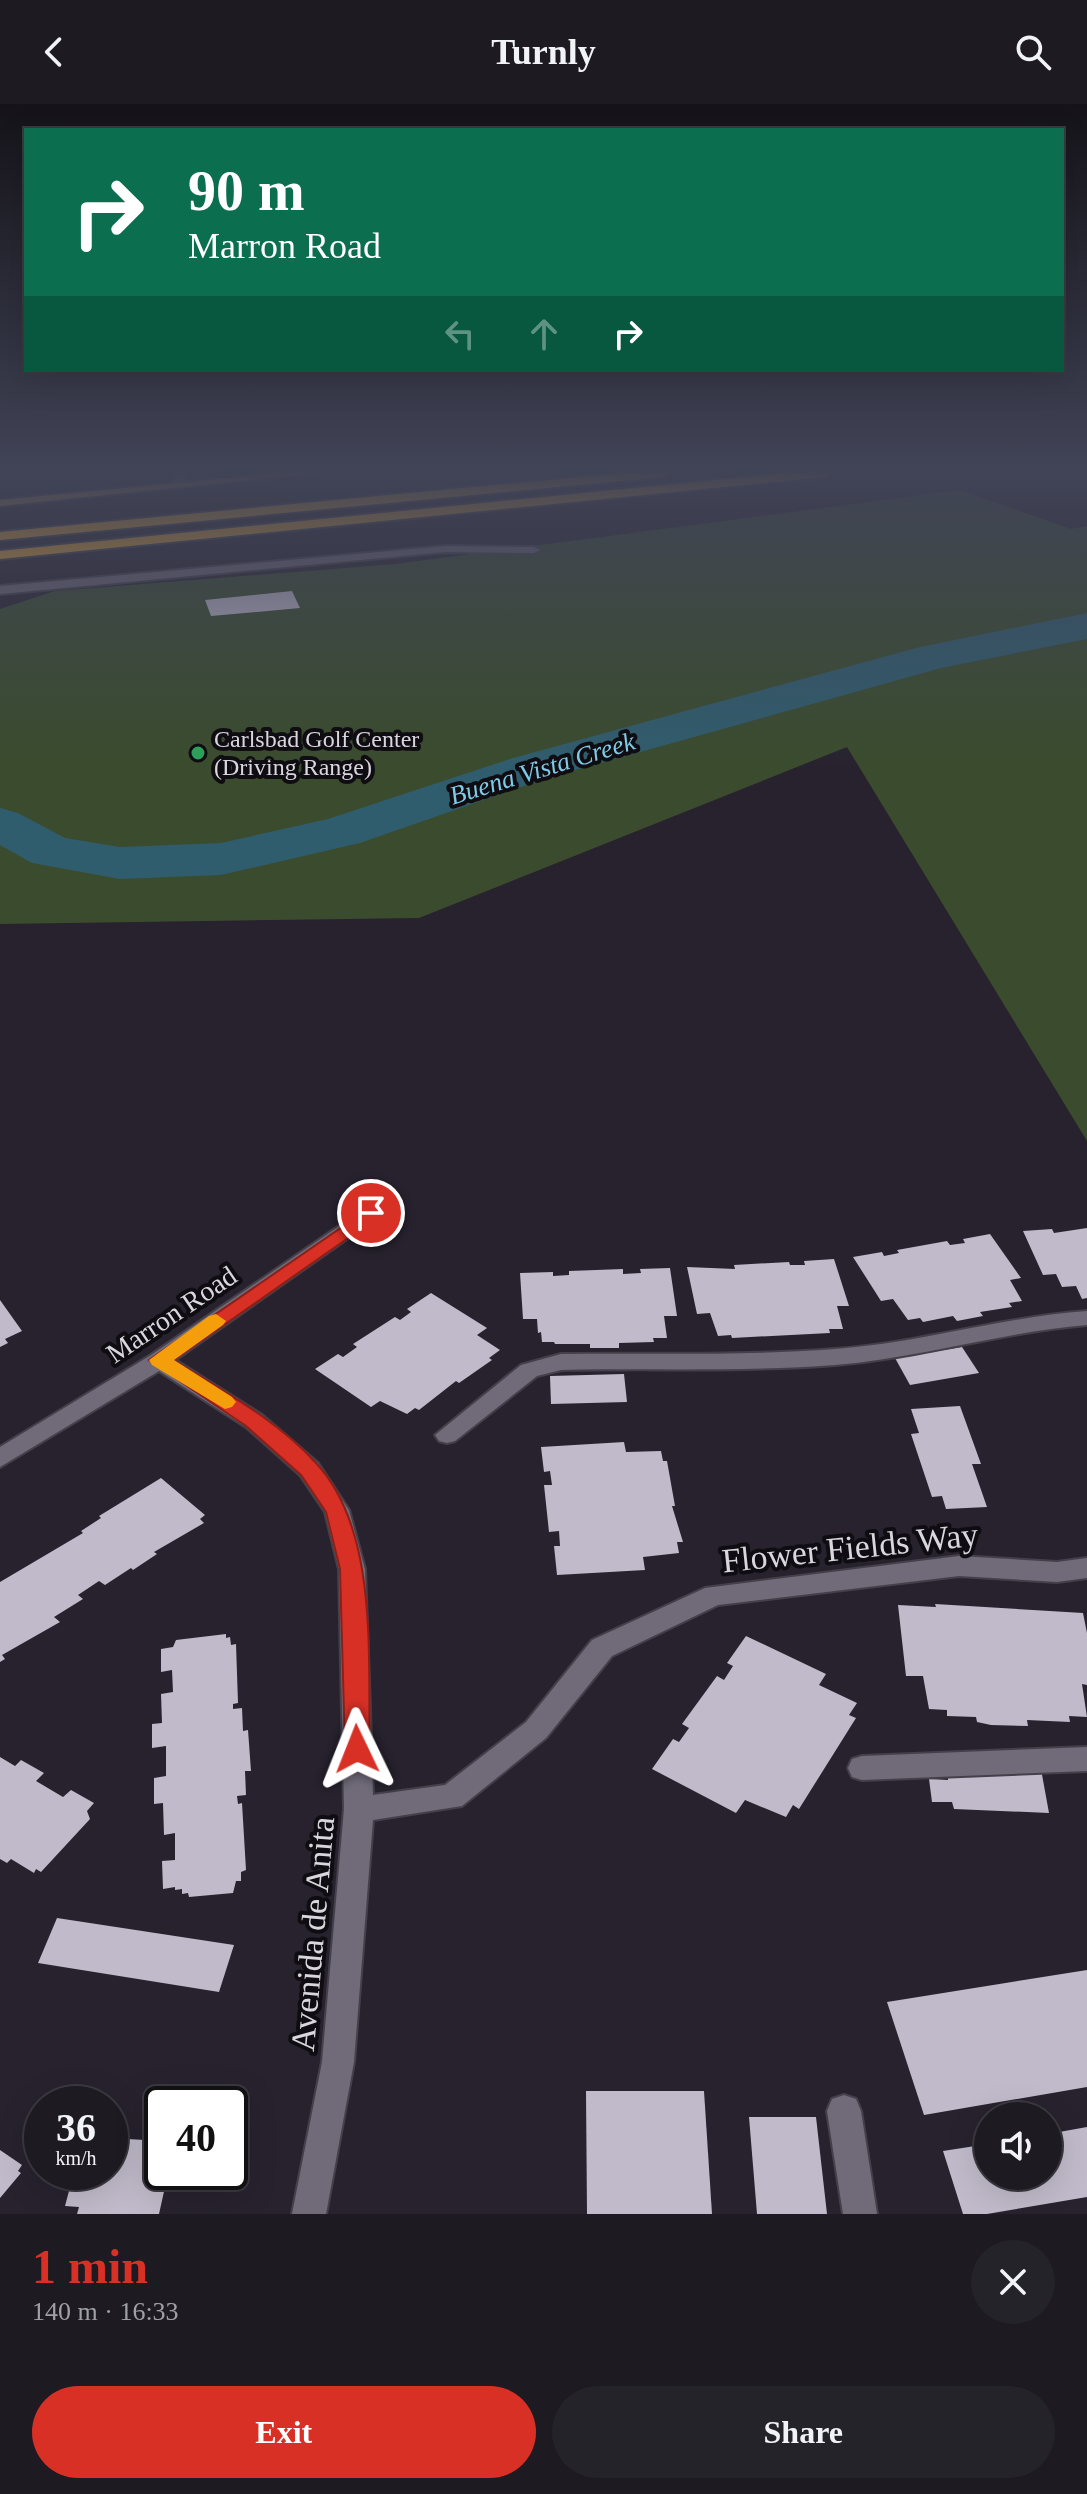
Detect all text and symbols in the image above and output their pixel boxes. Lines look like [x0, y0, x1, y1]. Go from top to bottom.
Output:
icon: back [32, 30, 76, 74]
icon: search [1011, 30, 1055, 74]
text: Turnly [491, 32, 596, 72]
icon: right [56, 160, 160, 264]
text: 90 m [188, 160, 305, 222]
text: Marron Road [188, 226, 381, 266]
icon: left [438, 312, 482, 356]
icon: ahead [522, 312, 566, 356]
icon: right [606, 312, 650, 356]
place label: Carlsbad Golf Center (Driving Range) [214, 726, 419, 780]
water label: Buena Vista Creek [446, 726, 639, 810]
marker: Carlsbad Golf Center (Driving Range) [189, 744, 207, 762]
pin [337, 1179, 405, 1247]
icon: arrive [349, 1191, 393, 1235]
street label: Marron Road [100, 1260, 242, 1369]
street label: Flower Fields Way [720, 1516, 980, 1579]
position arrow [315, 1707, 399, 1791]
street label: Avenida de Anita [284, 1815, 341, 2053]
speed limit sign: 40 [144, 2086, 248, 2190]
map controls [974, 2102, 1062, 2190]
button: sound [974, 2102, 1062, 2190]
text: 36 [56, 2105, 96, 2150]
text: km/h [55, 2147, 97, 2169]
text: 1 min [32, 2240, 148, 2293]
button: close [971, 2240, 1055, 2324]
text: 140 m · 16:33 [32, 2297, 179, 2326]
button: Exit [32, 2386, 536, 2478]
button: Share [552, 2386, 1055, 2478]

